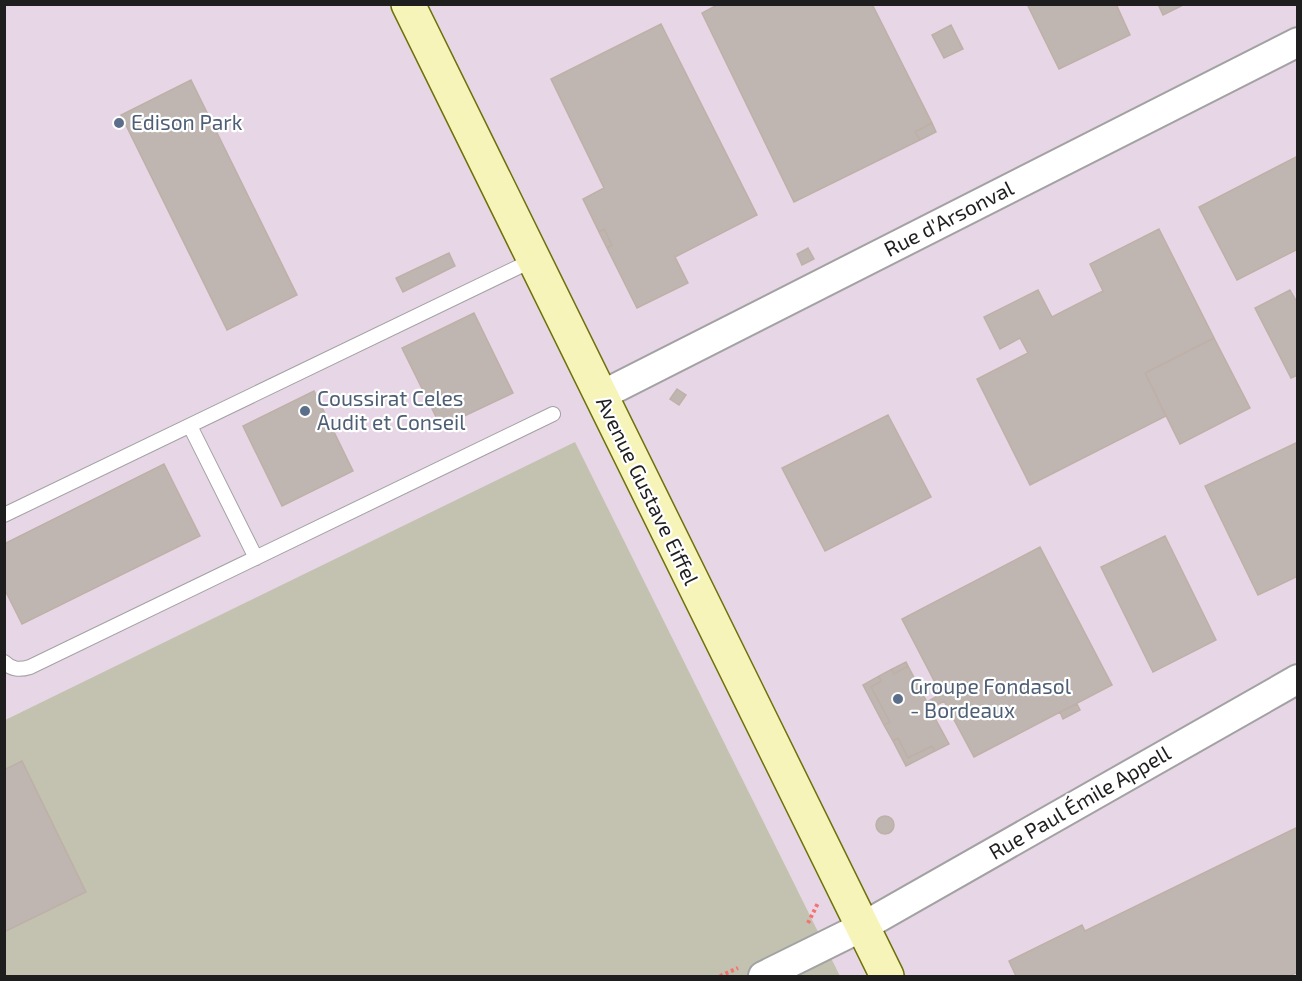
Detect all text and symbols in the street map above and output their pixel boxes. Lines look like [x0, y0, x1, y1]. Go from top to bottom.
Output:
place label: Edison Park [131, 109, 243, 134]
marker: Edison Park [112, 116, 126, 130]
street label: Rue d'Arsonval [880, 174, 1018, 261]
place label: Coussirat Celes Audit et Conseil [317, 385, 466, 434]
street label: Avenue Gustave Eiffel [592, 392, 705, 589]
marker: Coussirat Celes Audit et Conseil [298, 404, 312, 418]
place label: Groupe Fondasol - Bordeaux [910, 673, 1072, 722]
marker: Groupe Fondasol - Bordeaux [891, 692, 905, 706]
street label: Rue Paul Émile Appell [984, 739, 1175, 864]

